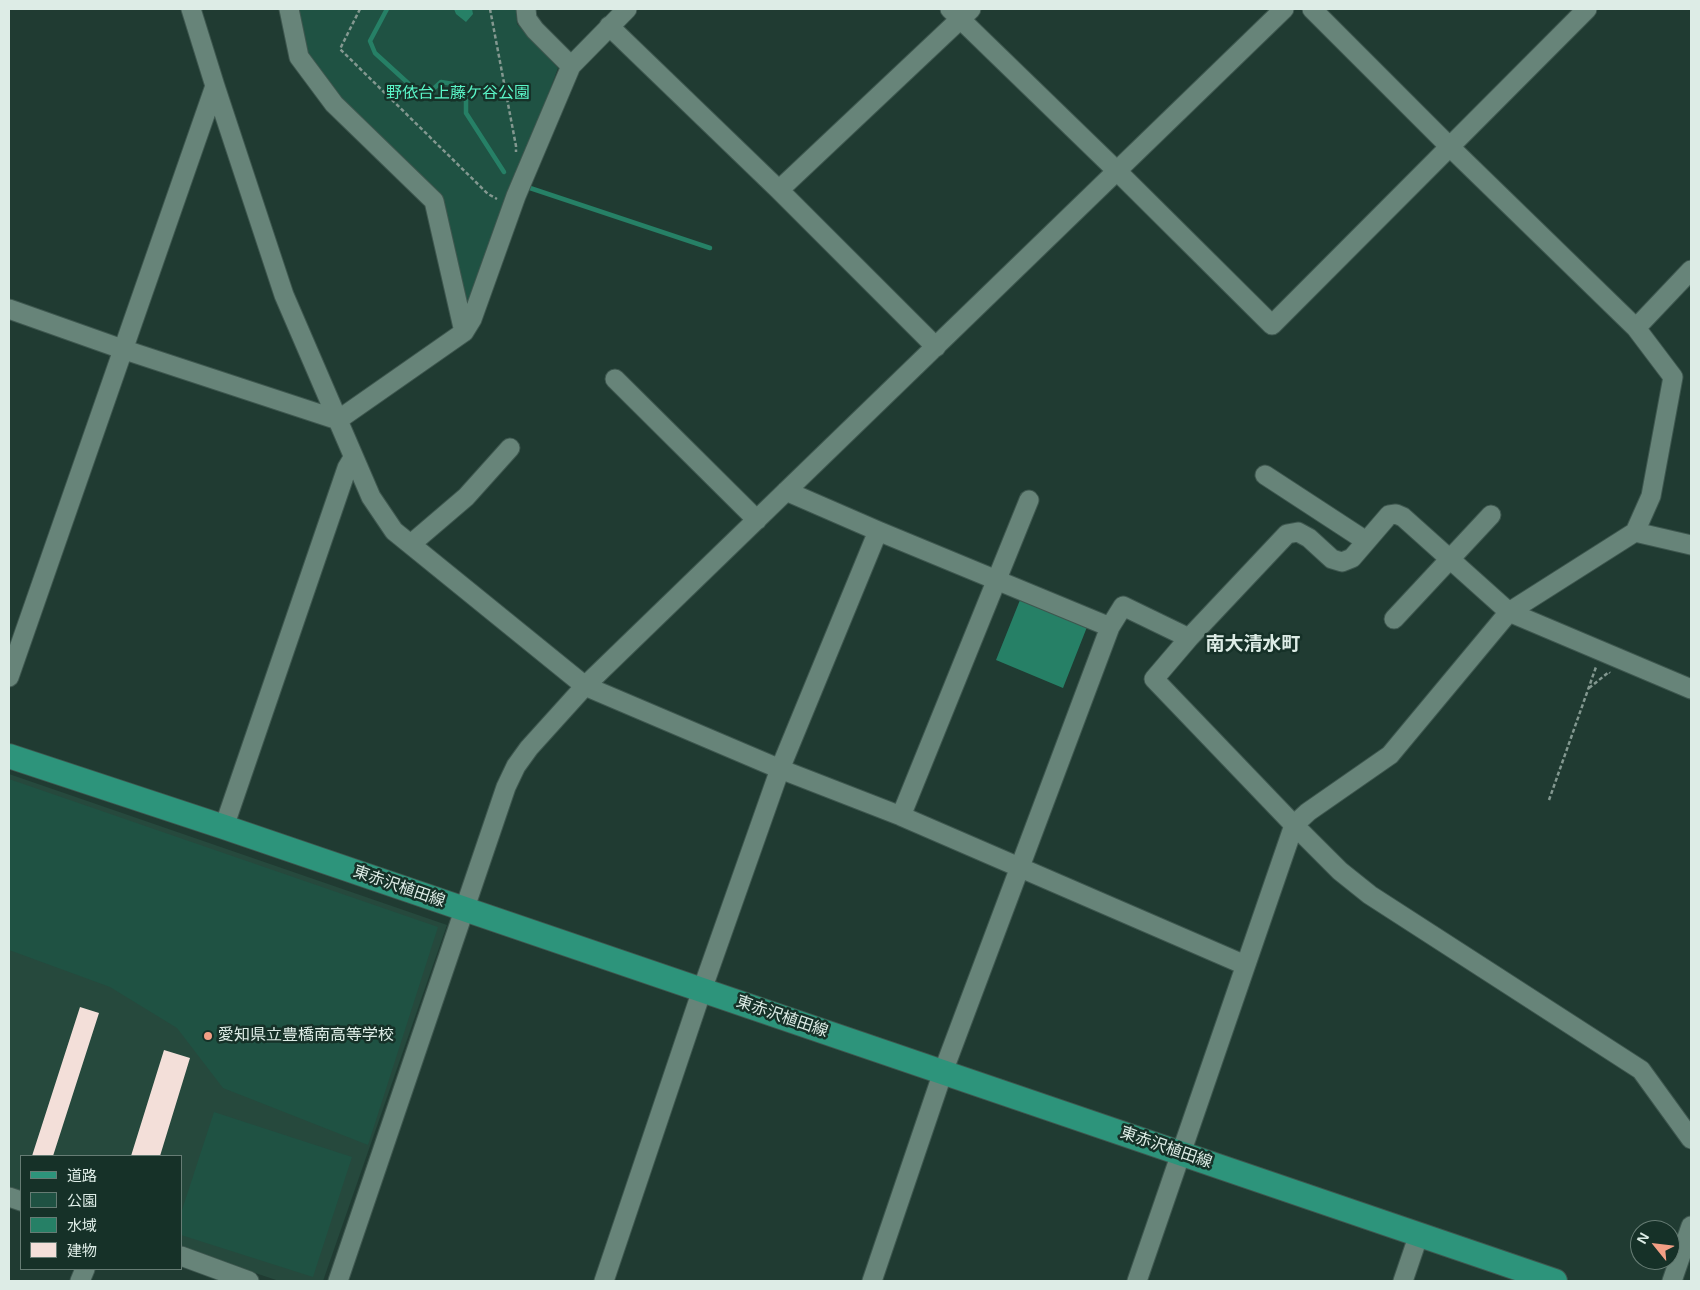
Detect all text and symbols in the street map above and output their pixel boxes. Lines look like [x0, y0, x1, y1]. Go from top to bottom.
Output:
park label: 野依台上藤ケ谷公園 [386, 84, 530, 104]
district label: 南大清水町 [1206, 634, 1300, 656]
street label: 東赤沢植田線 [350, 862, 448, 912]
street label: 東赤沢植田線 [733, 992, 831, 1042]
place label: 愛知県立豊橋南高等学校 [218, 1026, 394, 1046]
marker: 愛知県立豊橋南高等学校 [202, 1030, 214, 1042]
street label: 東赤沢植田線 [1117, 1123, 1215, 1173]
legend [20, 1155, 182, 1270]
text: 道路 [67, 1167, 97, 1184]
text: 公園 [67, 1192, 97, 1209]
text: 水域 [67, 1217, 97, 1234]
north arrow [1630, 1220, 1680, 1270]
text: N [1633, 1230, 1652, 1247]
text: 建物 [67, 1242, 97, 1259]

